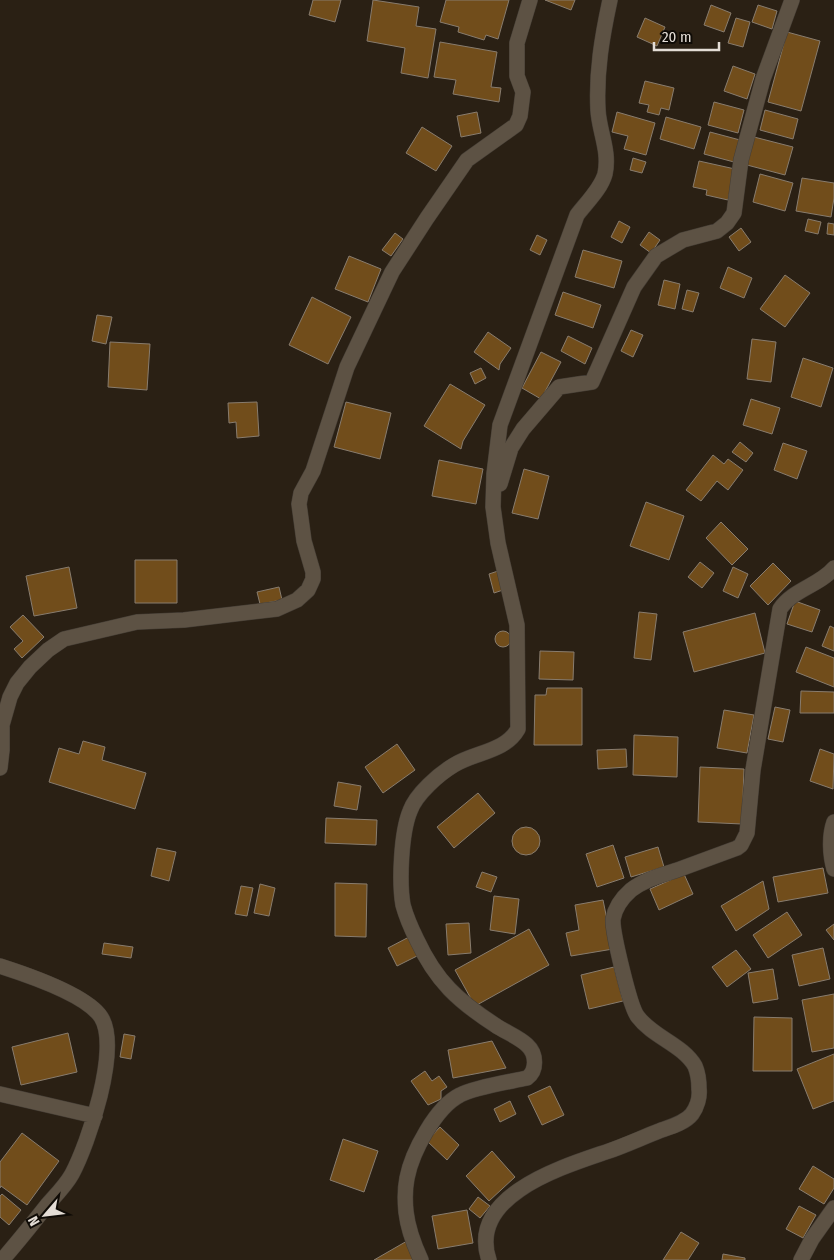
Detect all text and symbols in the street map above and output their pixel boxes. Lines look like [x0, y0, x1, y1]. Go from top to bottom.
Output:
scale bar [654, 20, 719, 52]
text: 20 m [662, 28, 692, 46]
north arrow [20, 1190, 70, 1240]
text: N [24, 1213, 43, 1229]

